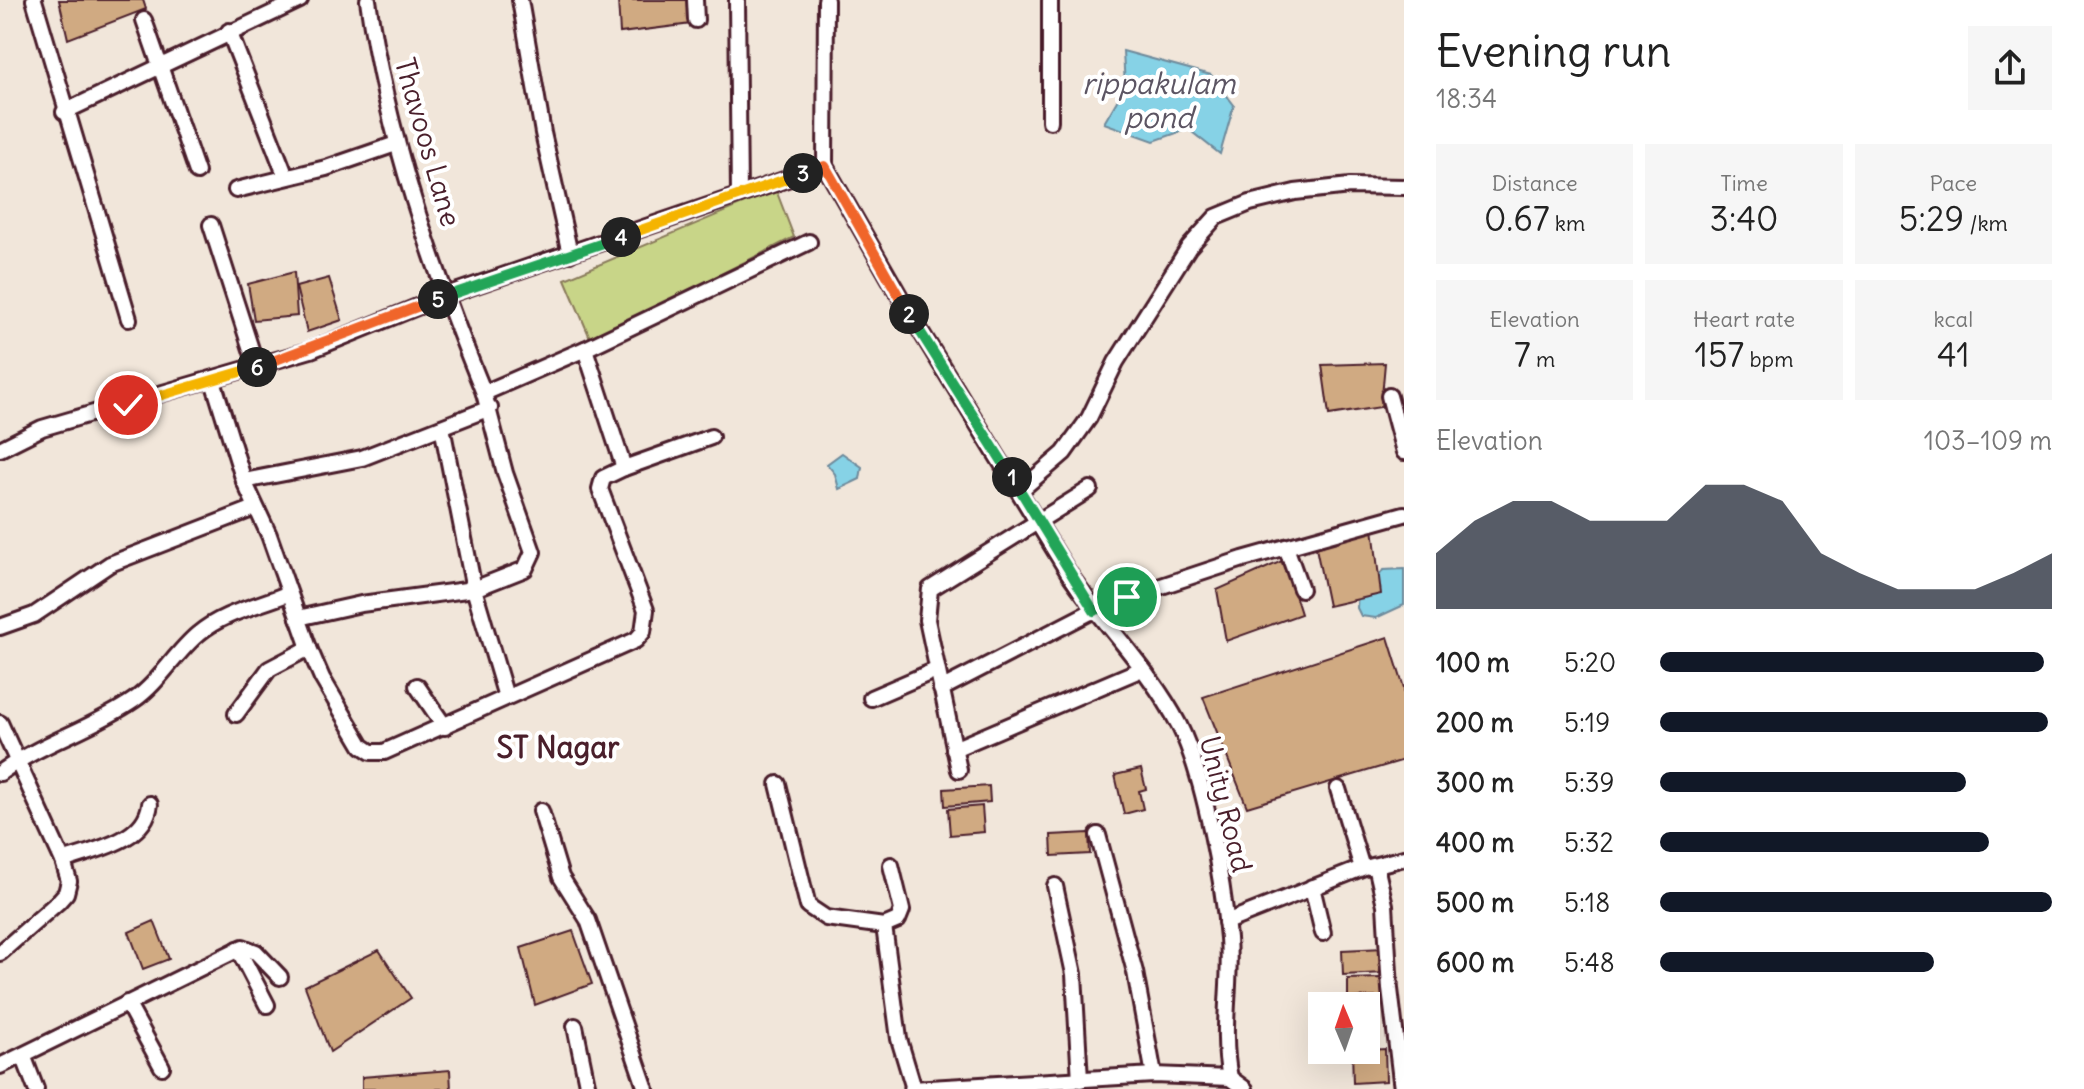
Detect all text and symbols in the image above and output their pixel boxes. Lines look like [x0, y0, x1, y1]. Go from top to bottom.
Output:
text: Evening run [1436, 24, 1671, 79]
button: share [1968, 26, 2052, 110]
street label: Thavoos Lane [387, 54, 469, 230]
water label: rippakulam pond [1082, 64, 1236, 136]
text: 18:34 [1436, 82, 1497, 115]
pin: 3 [783, 153, 823, 193]
text: 3 [797, 159, 809, 187]
text: Distance [1492, 169, 1578, 197]
text: Time [1720, 169, 1768, 197]
text: Pace [1929, 169, 1977, 197]
text: 0.67 [1484, 197, 1550, 240]
text: 3:40 [1709, 197, 1779, 240]
text: 5:29 [1899, 197, 1964, 240]
text: km [1550, 209, 1585, 237]
text: /km [1964, 209, 2008, 237]
pin: 4 [601, 217, 641, 257]
text: 4 [615, 223, 627, 251]
pin: 5 [418, 279, 458, 319]
text: 5 [432, 285, 444, 313]
pin: 2 [889, 294, 929, 334]
text: 2 [903, 300, 915, 328]
text: Elevation [1490, 305, 1580, 333]
text: Heart rate [1693, 305, 1795, 333]
text: kcal [1934, 305, 1973, 333]
text: 7 [1514, 333, 1531, 376]
text: 157 [1695, 333, 1744, 376]
text: 41 [1937, 333, 1970, 376]
text: m [1531, 345, 1555, 373]
text: bpm [1744, 345, 1793, 373]
pin: 6 [237, 347, 277, 387]
text: 6 [251, 353, 263, 381]
pin [94, 371, 162, 439]
icon: check [106, 383, 150, 427]
text: Elevation [1436, 424, 1543, 457]
text: 103–109 m [1924, 424, 2052, 457]
pin: 1 [992, 457, 1032, 497]
text: 1 [1008, 463, 1016, 491]
pin [1093, 563, 1161, 631]
icon: arrive [1105, 575, 1149, 619]
text: 100 m [1436, 646, 1510, 679]
text: 5:20 [1564, 646, 1616, 679]
text: 200 m [1436, 706, 1513, 739]
text: 5:19 [1564, 706, 1610, 739]
district label: ST Nagar [496, 728, 620, 766]
street label: Unity Road [1192, 732, 1260, 876]
text: 300 m [1436, 766, 1514, 799]
text: 5:39 [1564, 766, 1615, 799]
text: 400 m [1436, 826, 1514, 859]
text: 5:32 [1564, 826, 1614, 859]
text: 500 m [1436, 886, 1514, 919]
text: 5:18 [1564, 886, 1610, 919]
text: 600 m [1436, 946, 1514, 979]
text: 5:48 [1564, 946, 1615, 979]
north arrow [1308, 992, 1380, 1064]
map controls [1308, 992, 1380, 1064]

